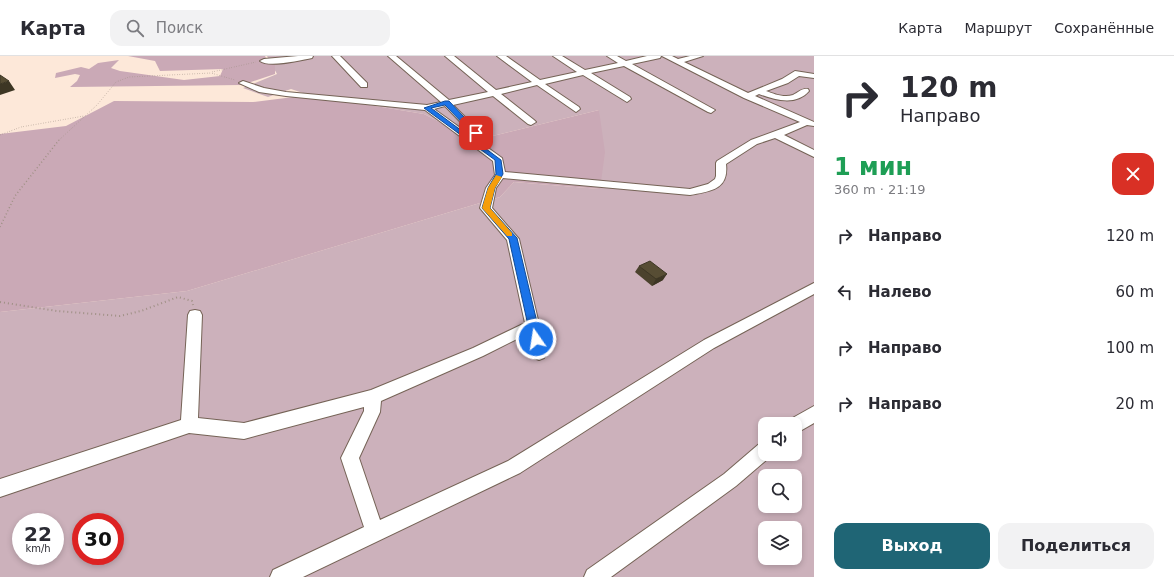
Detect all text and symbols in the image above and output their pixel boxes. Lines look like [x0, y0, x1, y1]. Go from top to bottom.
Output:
search box [110, 10, 390, 46]
text: Карта [20, 17, 86, 39]
icon: search [124, 17, 146, 39]
text: Поиск [156, 19, 203, 37]
text: Карта [898, 20, 942, 36]
text: Маршрут [964, 20, 1032, 36]
text: Сохранённые [1054, 20, 1154, 36]
text: 120 m [900, 71, 997, 104]
icon: right [834, 72, 886, 124]
text: Направо [900, 105, 980, 126]
pin [459, 116, 493, 150]
icon: arrive [465, 122, 487, 144]
text: 1 мин [834, 153, 912, 181]
button: close [1112, 153, 1154, 195]
text: 360 m · 21:19 [834, 182, 925, 197]
icon: right [834, 225, 856, 247]
text: Направо [868, 227, 942, 245]
text: 120 m [1106, 227, 1154, 245]
icon: left [834, 281, 856, 303]
text: Налево [868, 283, 932, 301]
text: 60 m [1116, 283, 1154, 301]
position arrow [515, 318, 557, 360]
icon: right [834, 337, 856, 359]
text: Направо [868, 339, 942, 357]
text: 100 m [1106, 339, 1154, 357]
icon: right [834, 393, 856, 415]
text: Направо [868, 395, 942, 413]
text: 20 m [1116, 395, 1154, 413]
map controls [758, 417, 802, 565]
button: sound [758, 417, 802, 461]
button: search [758, 469, 802, 513]
speed limit sign: 30 [72, 513, 124, 565]
button: layers [758, 521, 802, 565]
text: 22 [24, 522, 52, 546]
button: Выход [834, 523, 990, 569]
button: Поделиться [998, 523, 1154, 569]
text: km/h [25, 543, 51, 554]

